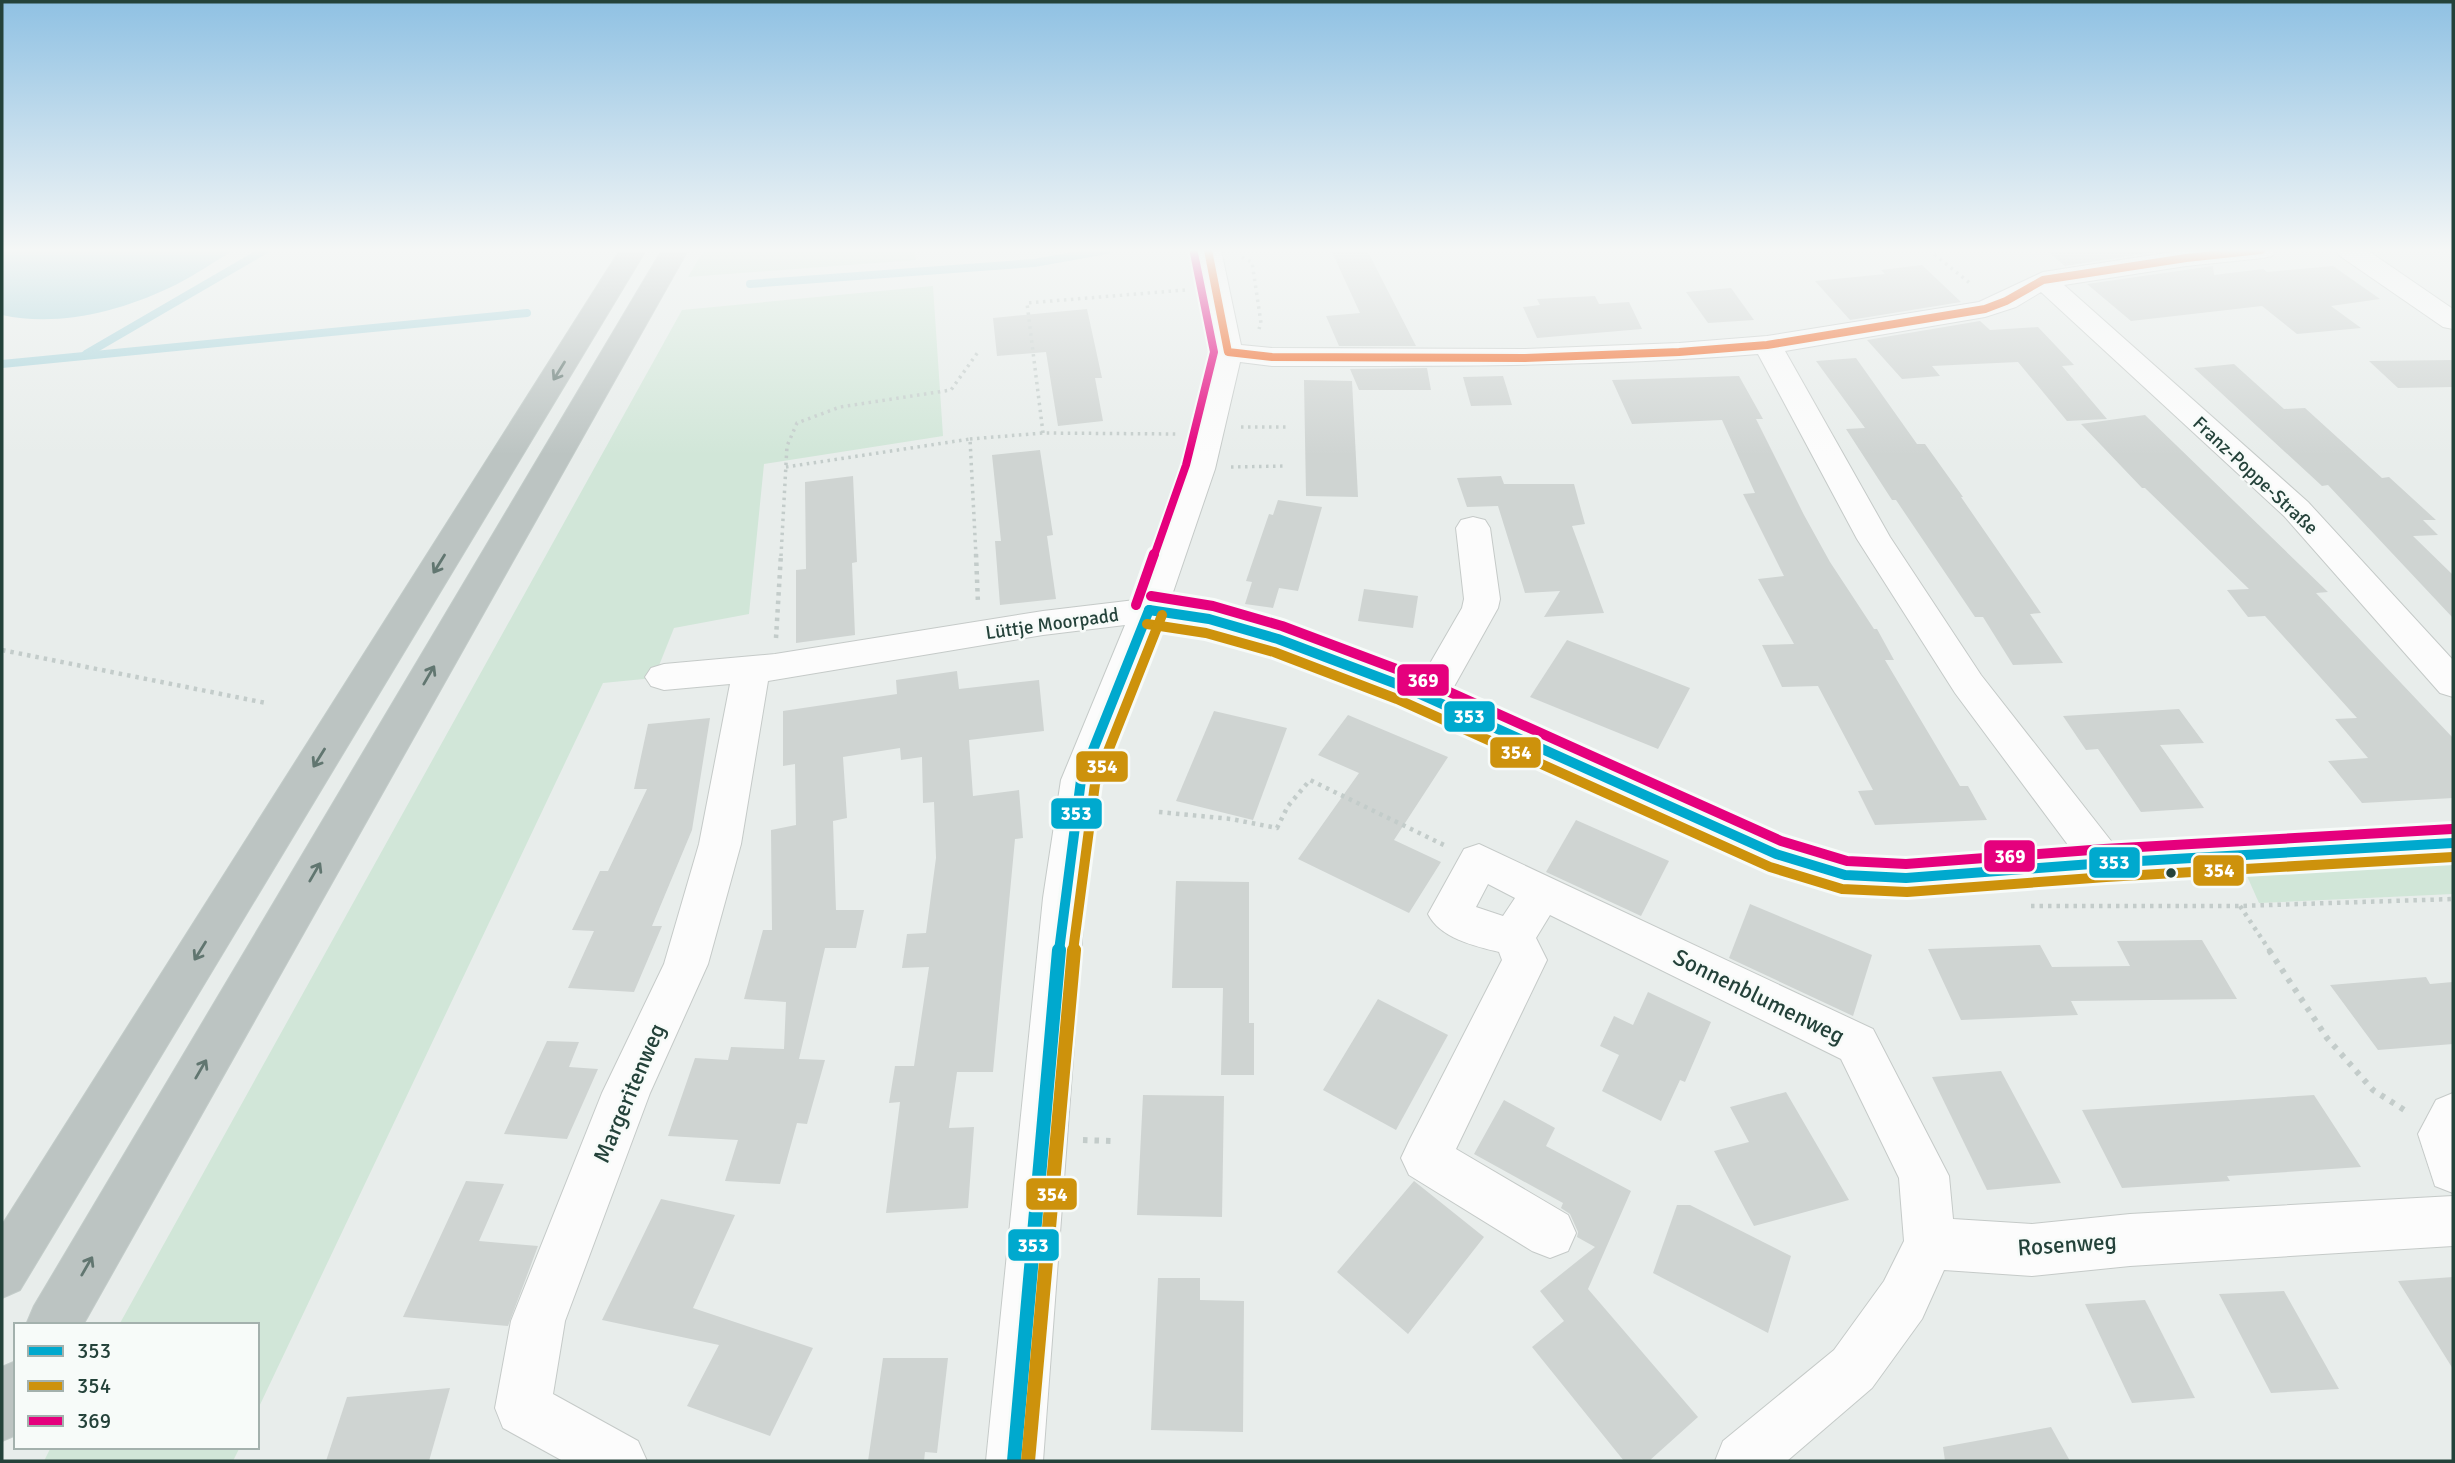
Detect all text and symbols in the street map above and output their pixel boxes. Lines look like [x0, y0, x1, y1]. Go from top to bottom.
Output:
one-way arrow [551, 360, 565, 380]
street label: Franz-Poppe-Straße [2188, 411, 2323, 540]
one-way arrow [432, 554, 446, 574]
street label: Lüttje Moorpadd [984, 603, 1120, 645]
line badge: 369 [1396, 663, 1450, 697]
one-way arrow [422, 665, 436, 685]
text: 369 [1408, 669, 1438, 693]
line badge: 353 [1443, 700, 1496, 733]
text: 353 [1454, 705, 1484, 729]
line badge: 354 [1489, 736, 1542, 769]
text: 354 [1501, 741, 1531, 765]
one-way arrow [312, 747, 326, 767]
line badge: 354 [1075, 750, 1129, 783]
text: 354 [1087, 755, 1117, 779]
line badge: 353 [1050, 797, 1103, 830]
text: 353 [1061, 802, 1091, 826]
line badge: 369 [1983, 839, 2036, 873]
text: 369 [1995, 845, 2025, 869]
line badge: 353 [2088, 846, 2141, 879]
text: 353 [2099, 851, 2129, 875]
line badge: 354 [2192, 854, 2245, 887]
text: 354 [2204, 859, 2234, 883]
one-way arrow [308, 862, 322, 882]
unlabelled marker [2164, 866, 2178, 880]
one-way arrow [192, 941, 206, 961]
street label: Sonnenblumenweg [1668, 942, 1849, 1050]
street label: Margeritenweg [587, 1019, 672, 1167]
one-way arrow [194, 1059, 208, 1079]
line badge: 354 [1025, 1177, 1078, 1211]
text: 354 [1037, 1183, 1067, 1207]
street label: Rosenweg [2017, 1227, 2118, 1262]
line badge: 353 [1007, 1228, 1060, 1262]
text: 353 [1018, 1234, 1048, 1258]
one-way arrow [80, 1256, 94, 1276]
legend [14, 1323, 259, 1449]
text: 353 [77, 1338, 111, 1364]
text: 354 [77, 1373, 111, 1399]
text: 369 [77, 1408, 111, 1434]

